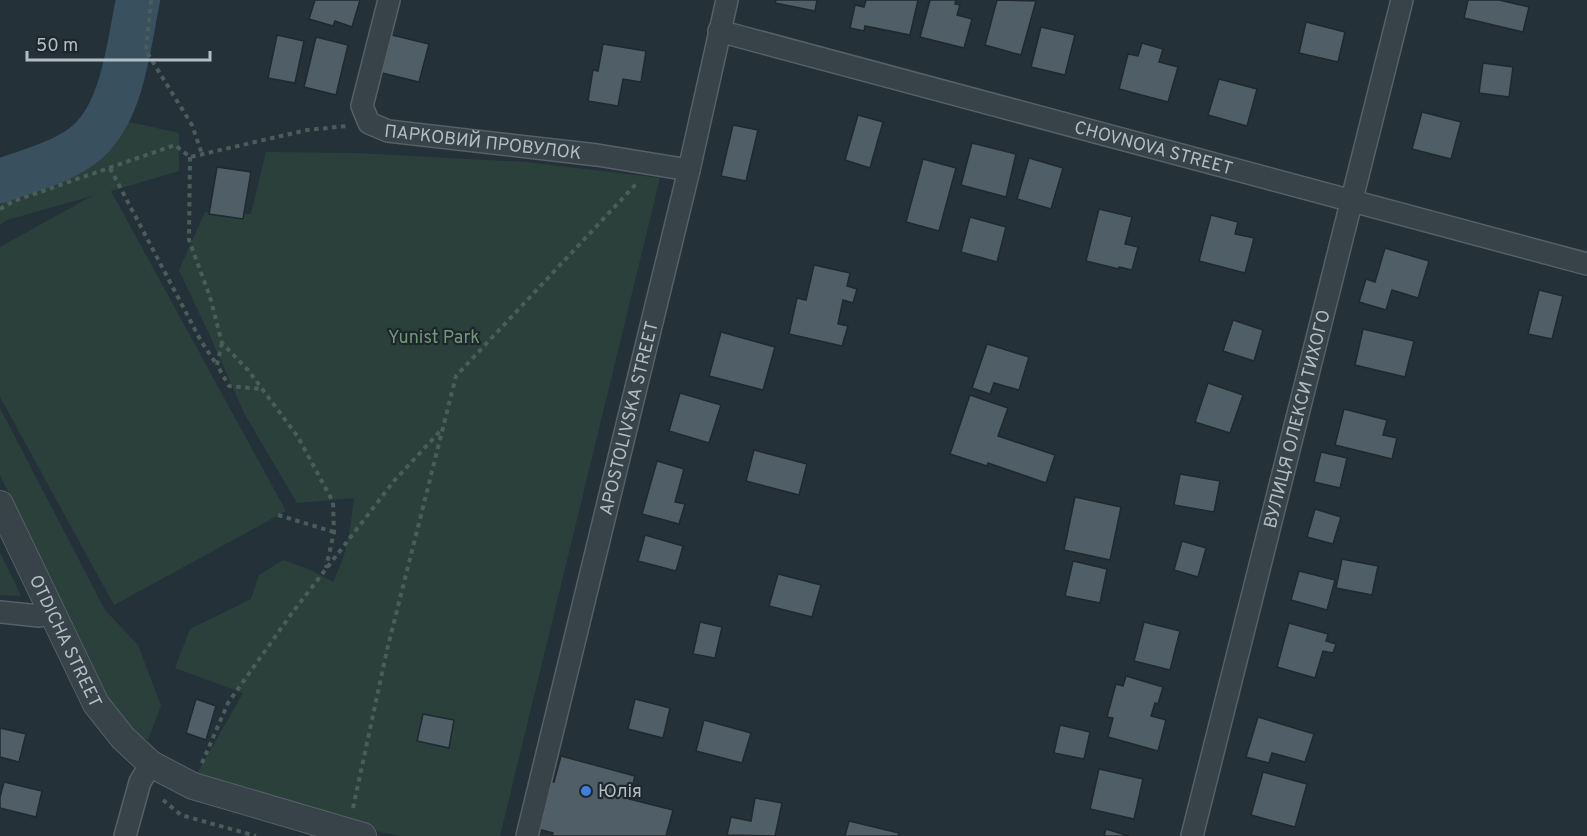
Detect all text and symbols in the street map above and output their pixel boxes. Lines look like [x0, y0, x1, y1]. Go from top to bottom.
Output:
scale bar [27, 24, 210, 62]
text: 50 m [36, 35, 78, 58]
street label: CHOVNOVA STREET [1071, 117, 1235, 181]
street label: ПАРКОВИЙ ПРОВУЛОК [383, 121, 583, 166]
street label: ВУЛИЦЯ ОЛЕКСИ ТИХОГО [1260, 308, 1337, 531]
street label: APOSTOLIVSKA STREET [595, 319, 665, 518]
park label: Yunist Park [388, 327, 480, 350]
street label: OTDICHA STREET [23, 572, 106, 712]
place label: Юлія [598, 781, 642, 804]
marker: Юлія [579, 784, 593, 798]

